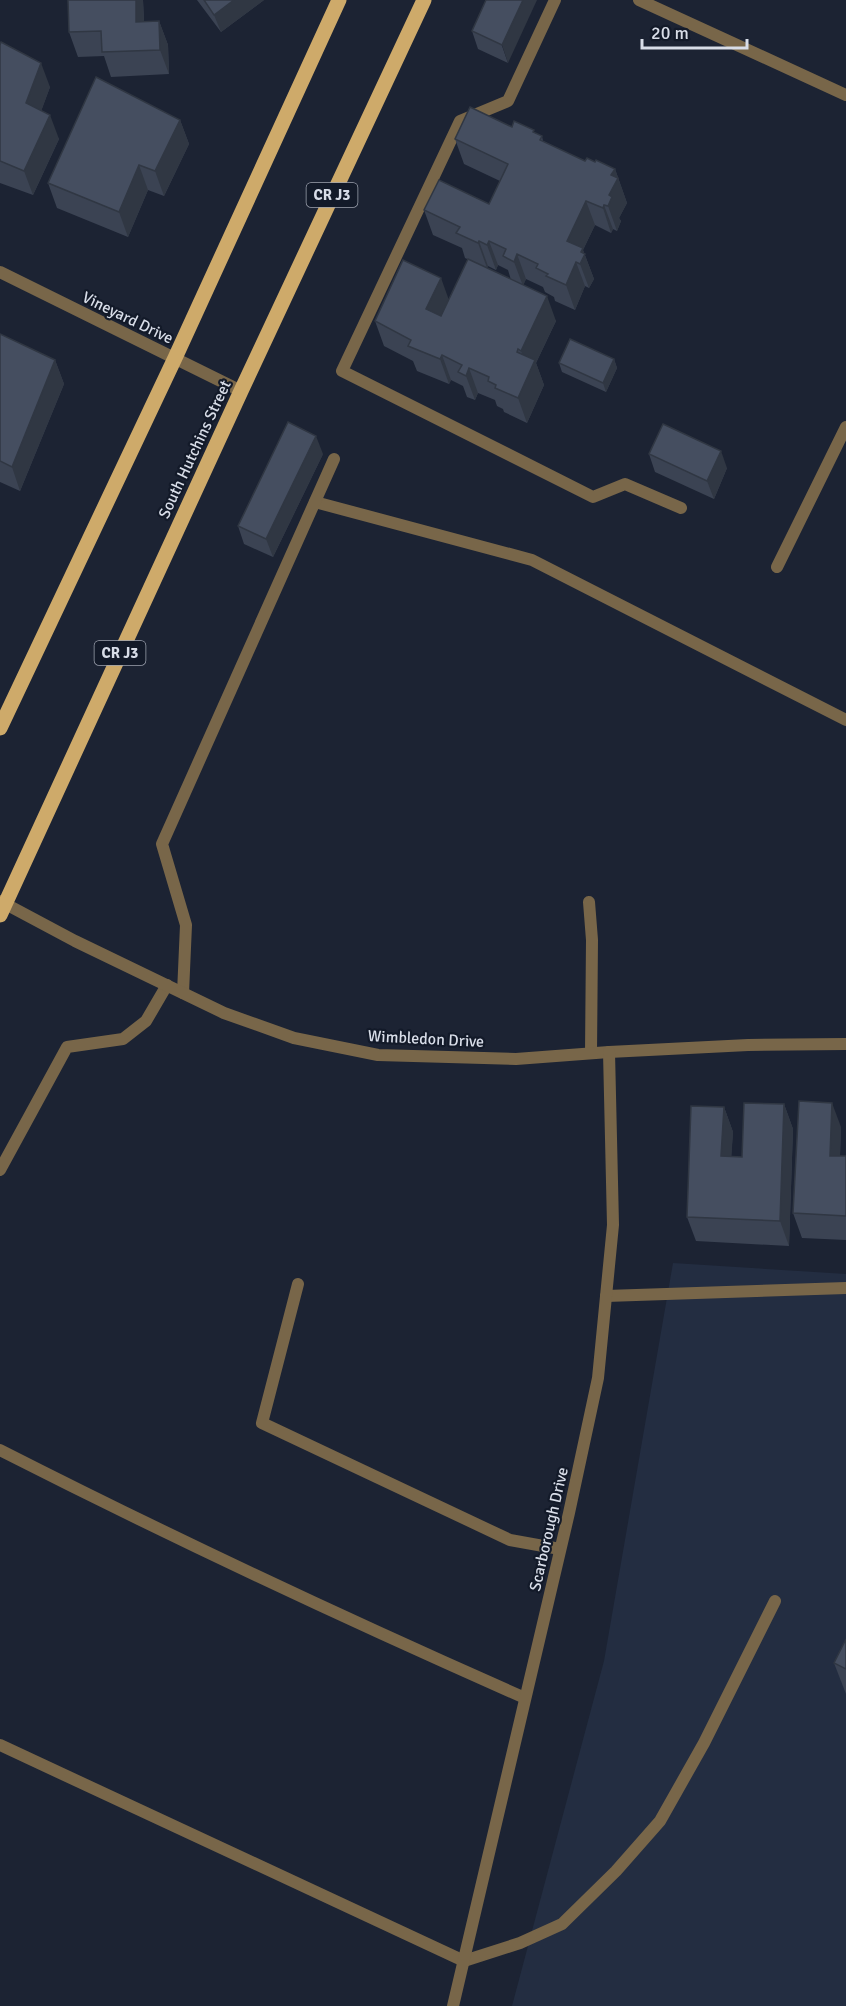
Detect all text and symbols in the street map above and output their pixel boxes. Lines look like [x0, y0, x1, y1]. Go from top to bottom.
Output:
scale bar [642, 12, 747, 50]
text: 20 m [651, 22, 689, 44]
road number: CR J3 [306, 183, 358, 207]
street label: Vineyard Drive [79, 287, 176, 349]
street label: South Hutchins Street [154, 377, 236, 522]
road number: CR J3 [94, 641, 146, 665]
street label: Wimbledon Drive [367, 1026, 485, 1052]
street label: Scarborough Drive [525, 1465, 573, 1593]

